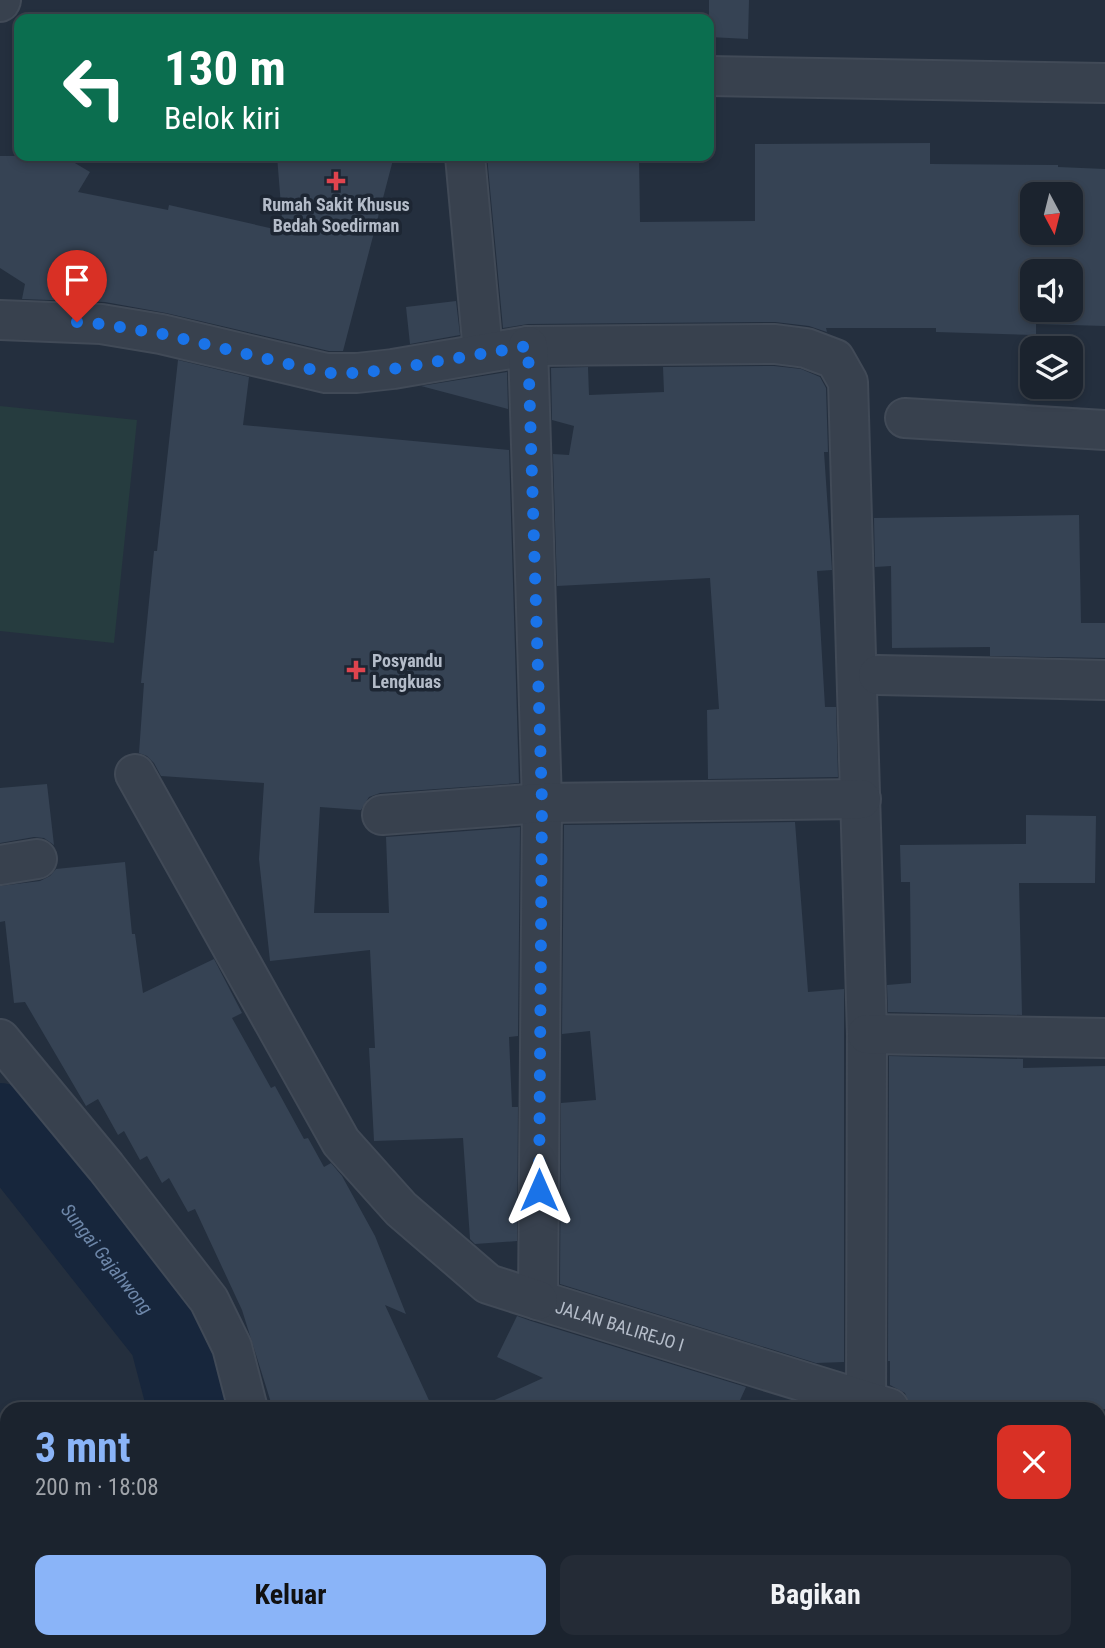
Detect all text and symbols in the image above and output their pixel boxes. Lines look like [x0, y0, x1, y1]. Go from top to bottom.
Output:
text: 130 m [164, 40, 286, 97]
icon: left [49, 42, 140, 133]
text: Belok kiri [164, 99, 281, 137]
marker: Rumah Sakit Khusus Bedah Soedirman [326, 171, 346, 191]
north arrow [1020, 182, 1083, 245]
map controls [1020, 182, 1083, 399]
place label: Rumah Sakit Khusus Bedah Soedirman [262, 194, 410, 236]
pin [47, 250, 107, 322]
button: sound [1020, 259, 1083, 322]
icon: arrive [58, 261, 96, 299]
button: layers [1020, 336, 1083, 399]
place label: Posyandu Lengkuas [372, 650, 442, 692]
marker: Posyandu Lengkuas [346, 660, 366, 680]
position arrow [502, 1153, 576, 1227]
water label: Sungai Gajahwong [56, 1199, 158, 1319]
street label: JALAN BALIREJO I [553, 1296, 687, 1355]
text: 3 mnt [35, 1423, 131, 1472]
button: close [997, 1425, 1071, 1499]
text: 200 m · 18:08 [35, 1474, 159, 1501]
button: Keluar [35, 1555, 546, 1635]
button: Bagikan [560, 1555, 1071, 1635]

